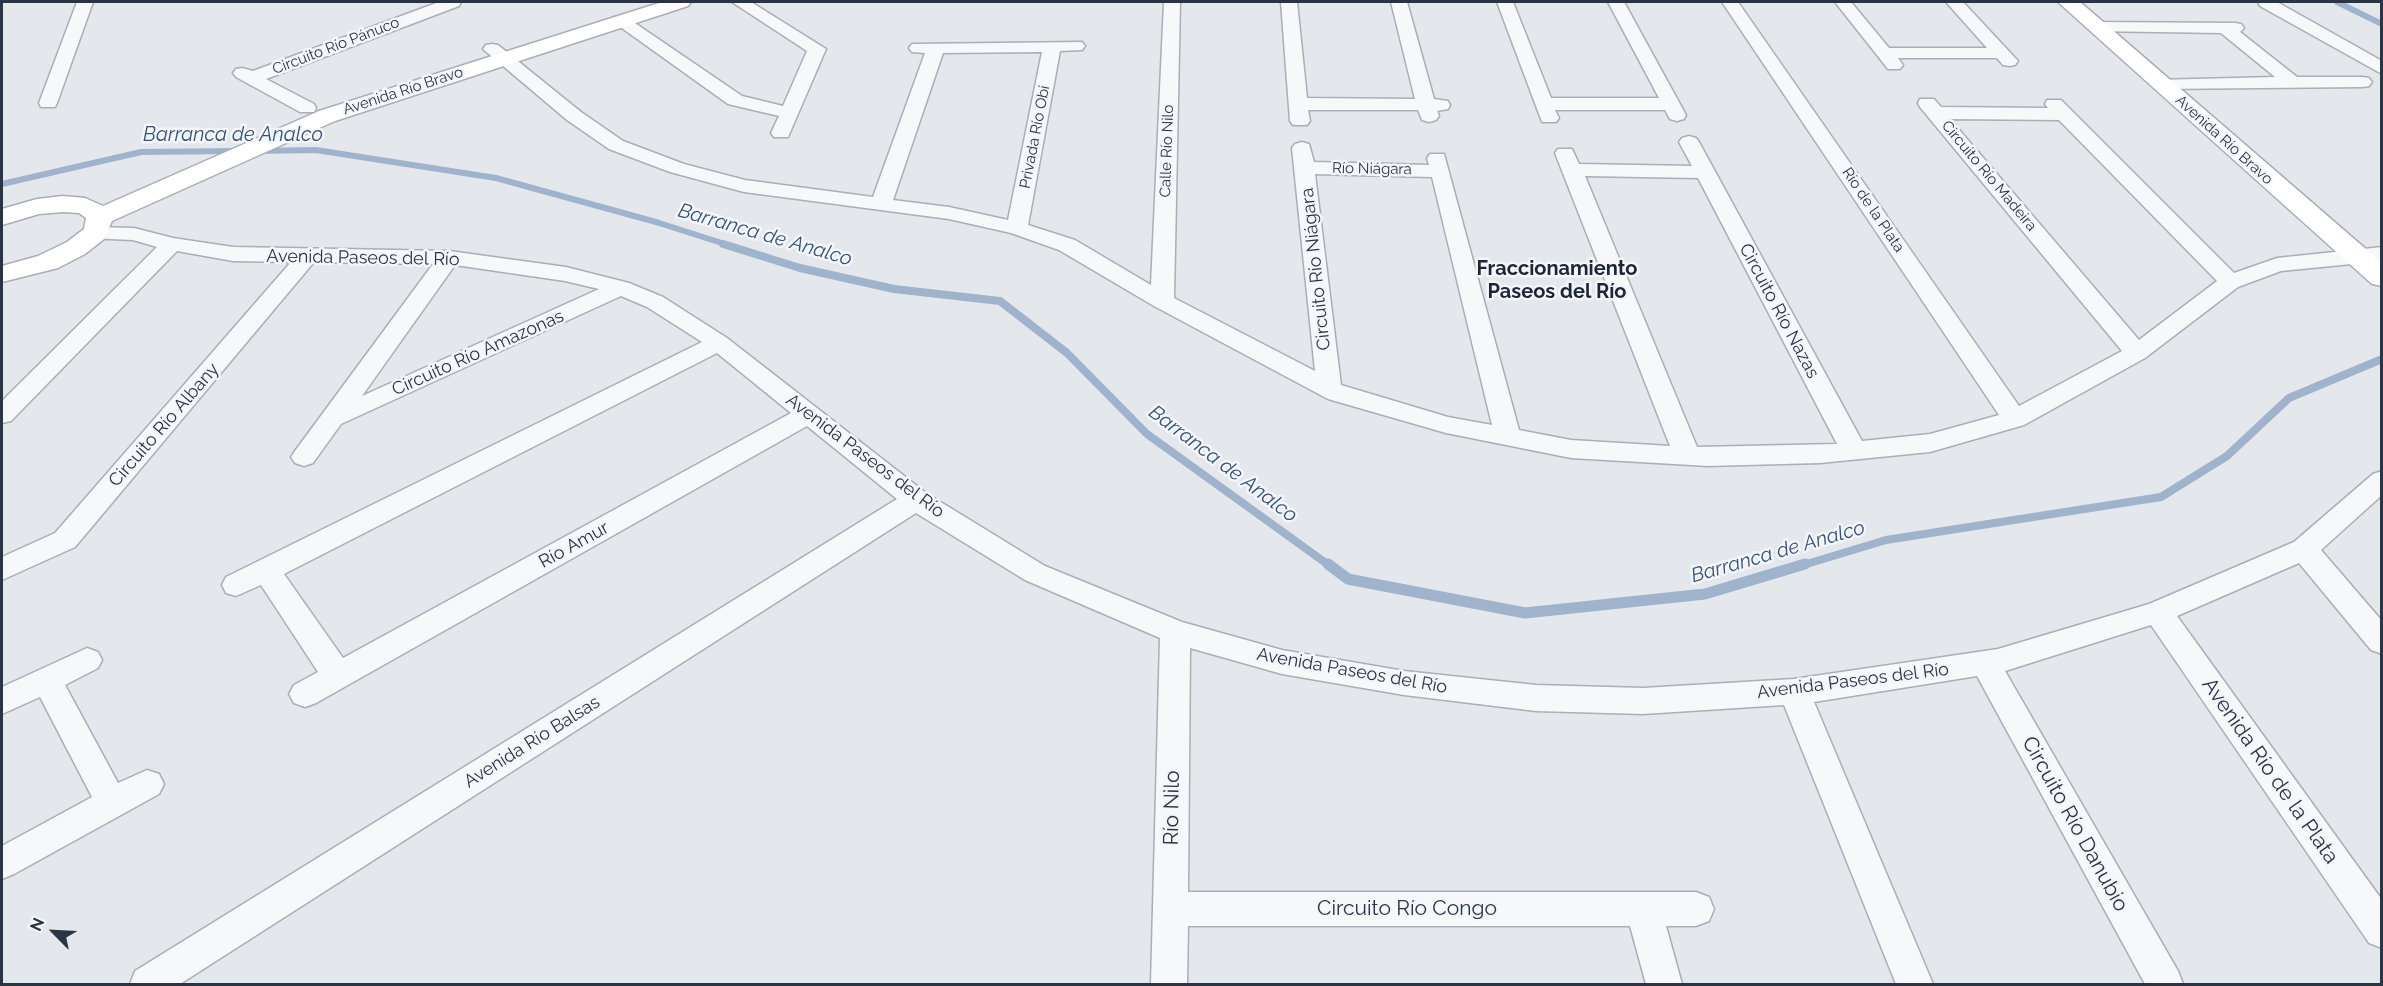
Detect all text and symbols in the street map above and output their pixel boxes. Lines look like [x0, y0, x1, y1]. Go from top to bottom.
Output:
street label: Circuito Río Pánuco [270, 13, 402, 79]
street label: Avenida Río Bravo [341, 63, 465, 119]
street label: Privada Río Obi [1016, 84, 1054, 190]
street label: Avenida Río Bravo [2172, 91, 2276, 189]
street label: Calle Río Nilo [1156, 104, 1178, 198]
street label: Circuito Río Madeira [1938, 117, 2040, 235]
water label: Barranca de Analco [143, 123, 323, 147]
street label: Río Niágara [1332, 159, 1412, 179]
street label: Río de la Plata [1838, 164, 1908, 256]
street label: Circuito Río Niágara [1297, 187, 1335, 351]
water label: Barranca de Analco [675, 199, 855, 271]
street label: Circuito Río Nazas [1734, 240, 1824, 382]
street label: Avenida Paseos del Río [266, 246, 460, 270]
district label: Fraccionamiento Paseos del Río [1477, 257, 1637, 304]
street label: Circuito Río Amazonas [389, 305, 567, 401]
street label: Circuito Río Albany [104, 359, 224, 491]
street label: Avenida Paseos del Río [781, 389, 949, 523]
water label: Barranca de Analco [1144, 400, 1302, 528]
water label: Barranca de Analco [1688, 516, 1868, 588]
street label: Río Amur [535, 517, 613, 573]
street label: Avenida Paseos del Río [1255, 644, 1449, 698]
street label: Avenida Paseos del Río [1756, 659, 1950, 703]
street label: Avenida Río de la Plata [2196, 673, 2344, 869]
street label: Avenida Río Balsas [460, 691, 604, 793]
street label: Circuito Río Danubio [2016, 732, 2134, 916]
street label: Río Nilo [1159, 770, 1185, 846]
street label: Circuito Río Congo [1317, 896, 1497, 922]
north arrow [24, 902, 84, 962]
text: N [26, 915, 48, 934]

